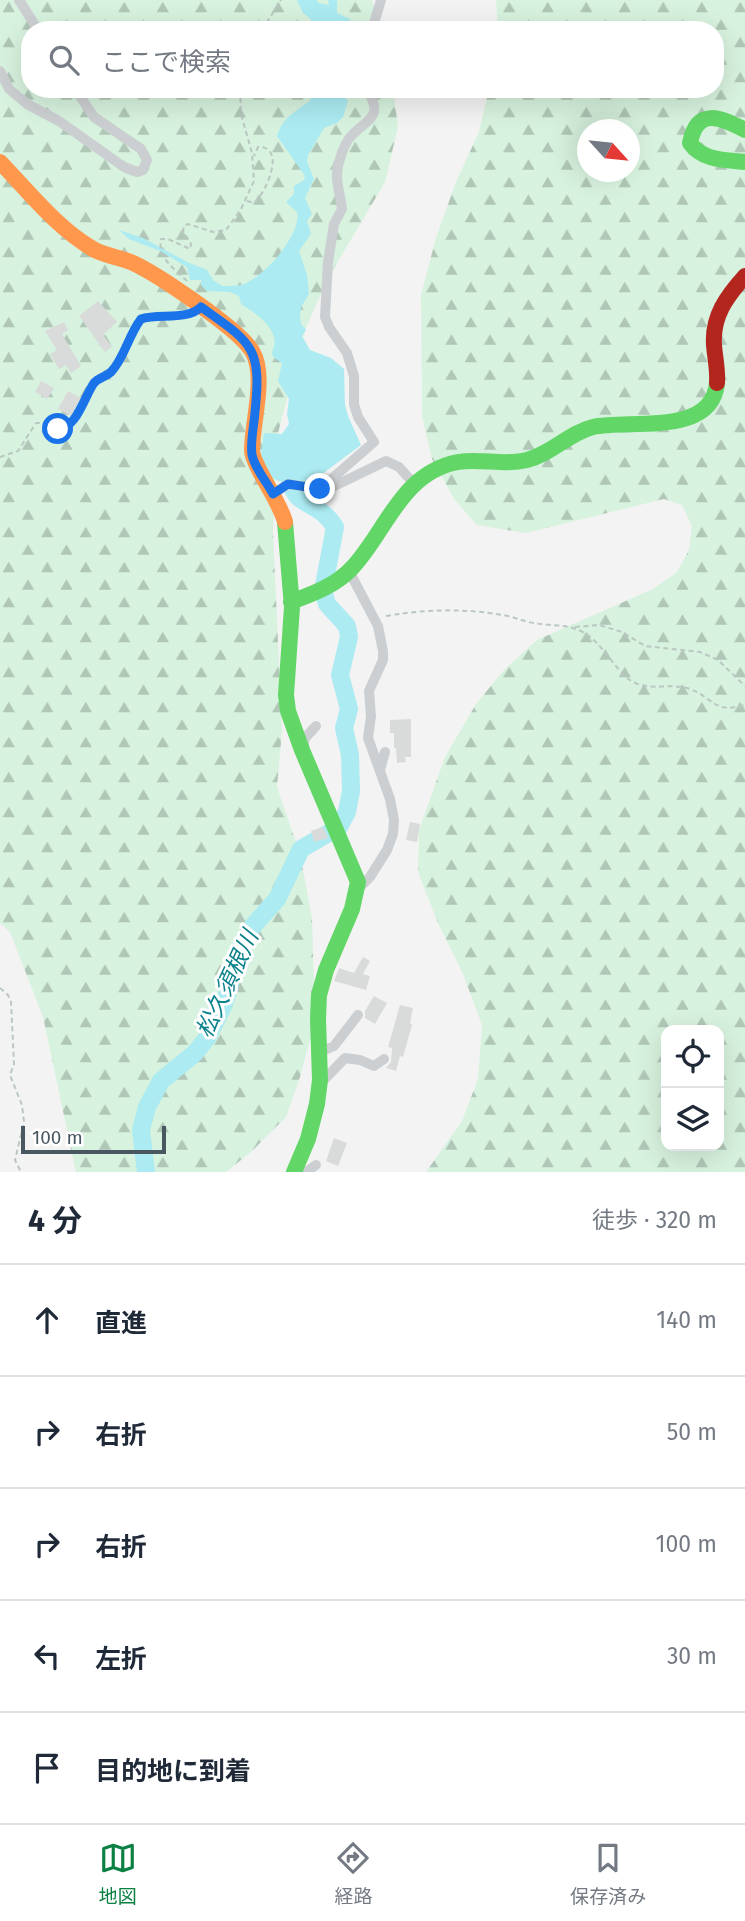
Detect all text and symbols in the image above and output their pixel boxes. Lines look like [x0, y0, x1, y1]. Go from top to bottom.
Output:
search box [21, 21, 724, 98]
icon: search [45, 41, 83, 79]
text: ここで検索 [101, 47, 231, 78]
north arrow [577, 119, 640, 182]
route start [42, 413, 73, 444]
route end [304, 473, 335, 504]
water label: 松久須根川 [190, 923, 265, 1042]
map controls [661, 1025, 724, 1151]
button: locate [661, 1025, 724, 1088]
button: layers [661, 1088, 724, 1151]
scale bar [21, 1123, 166, 1155]
text: 100 m [32, 1126, 83, 1149]
text: 4 分 [28, 1203, 82, 1239]
text: 徒歩 · 320 m [592, 1206, 717, 1234]
icon: ahead [28, 1301, 66, 1339]
text: 140 m [656, 1306, 717, 1334]
text: 直進 [95, 1308, 147, 1339]
icon: right [28, 1413, 66, 1451]
text: 50 m [667, 1418, 717, 1446]
text: 右折 [95, 1420, 147, 1451]
icon: right [28, 1525, 66, 1563]
text: 100 m [656, 1530, 717, 1558]
text: 右折 [95, 1532, 147, 1563]
icon: left [28, 1637, 66, 1675]
text: 30 m [667, 1642, 717, 1670]
text: 左折 [95, 1644, 147, 1675]
icon: arrive [28, 1749, 66, 1787]
text: 目的地に到着 [95, 1756, 251, 1787]
tab: 地図 [99, 1839, 137, 1908]
tab: 経路 [334, 1839, 372, 1908]
tab: 保存済み [570, 1839, 646, 1908]

